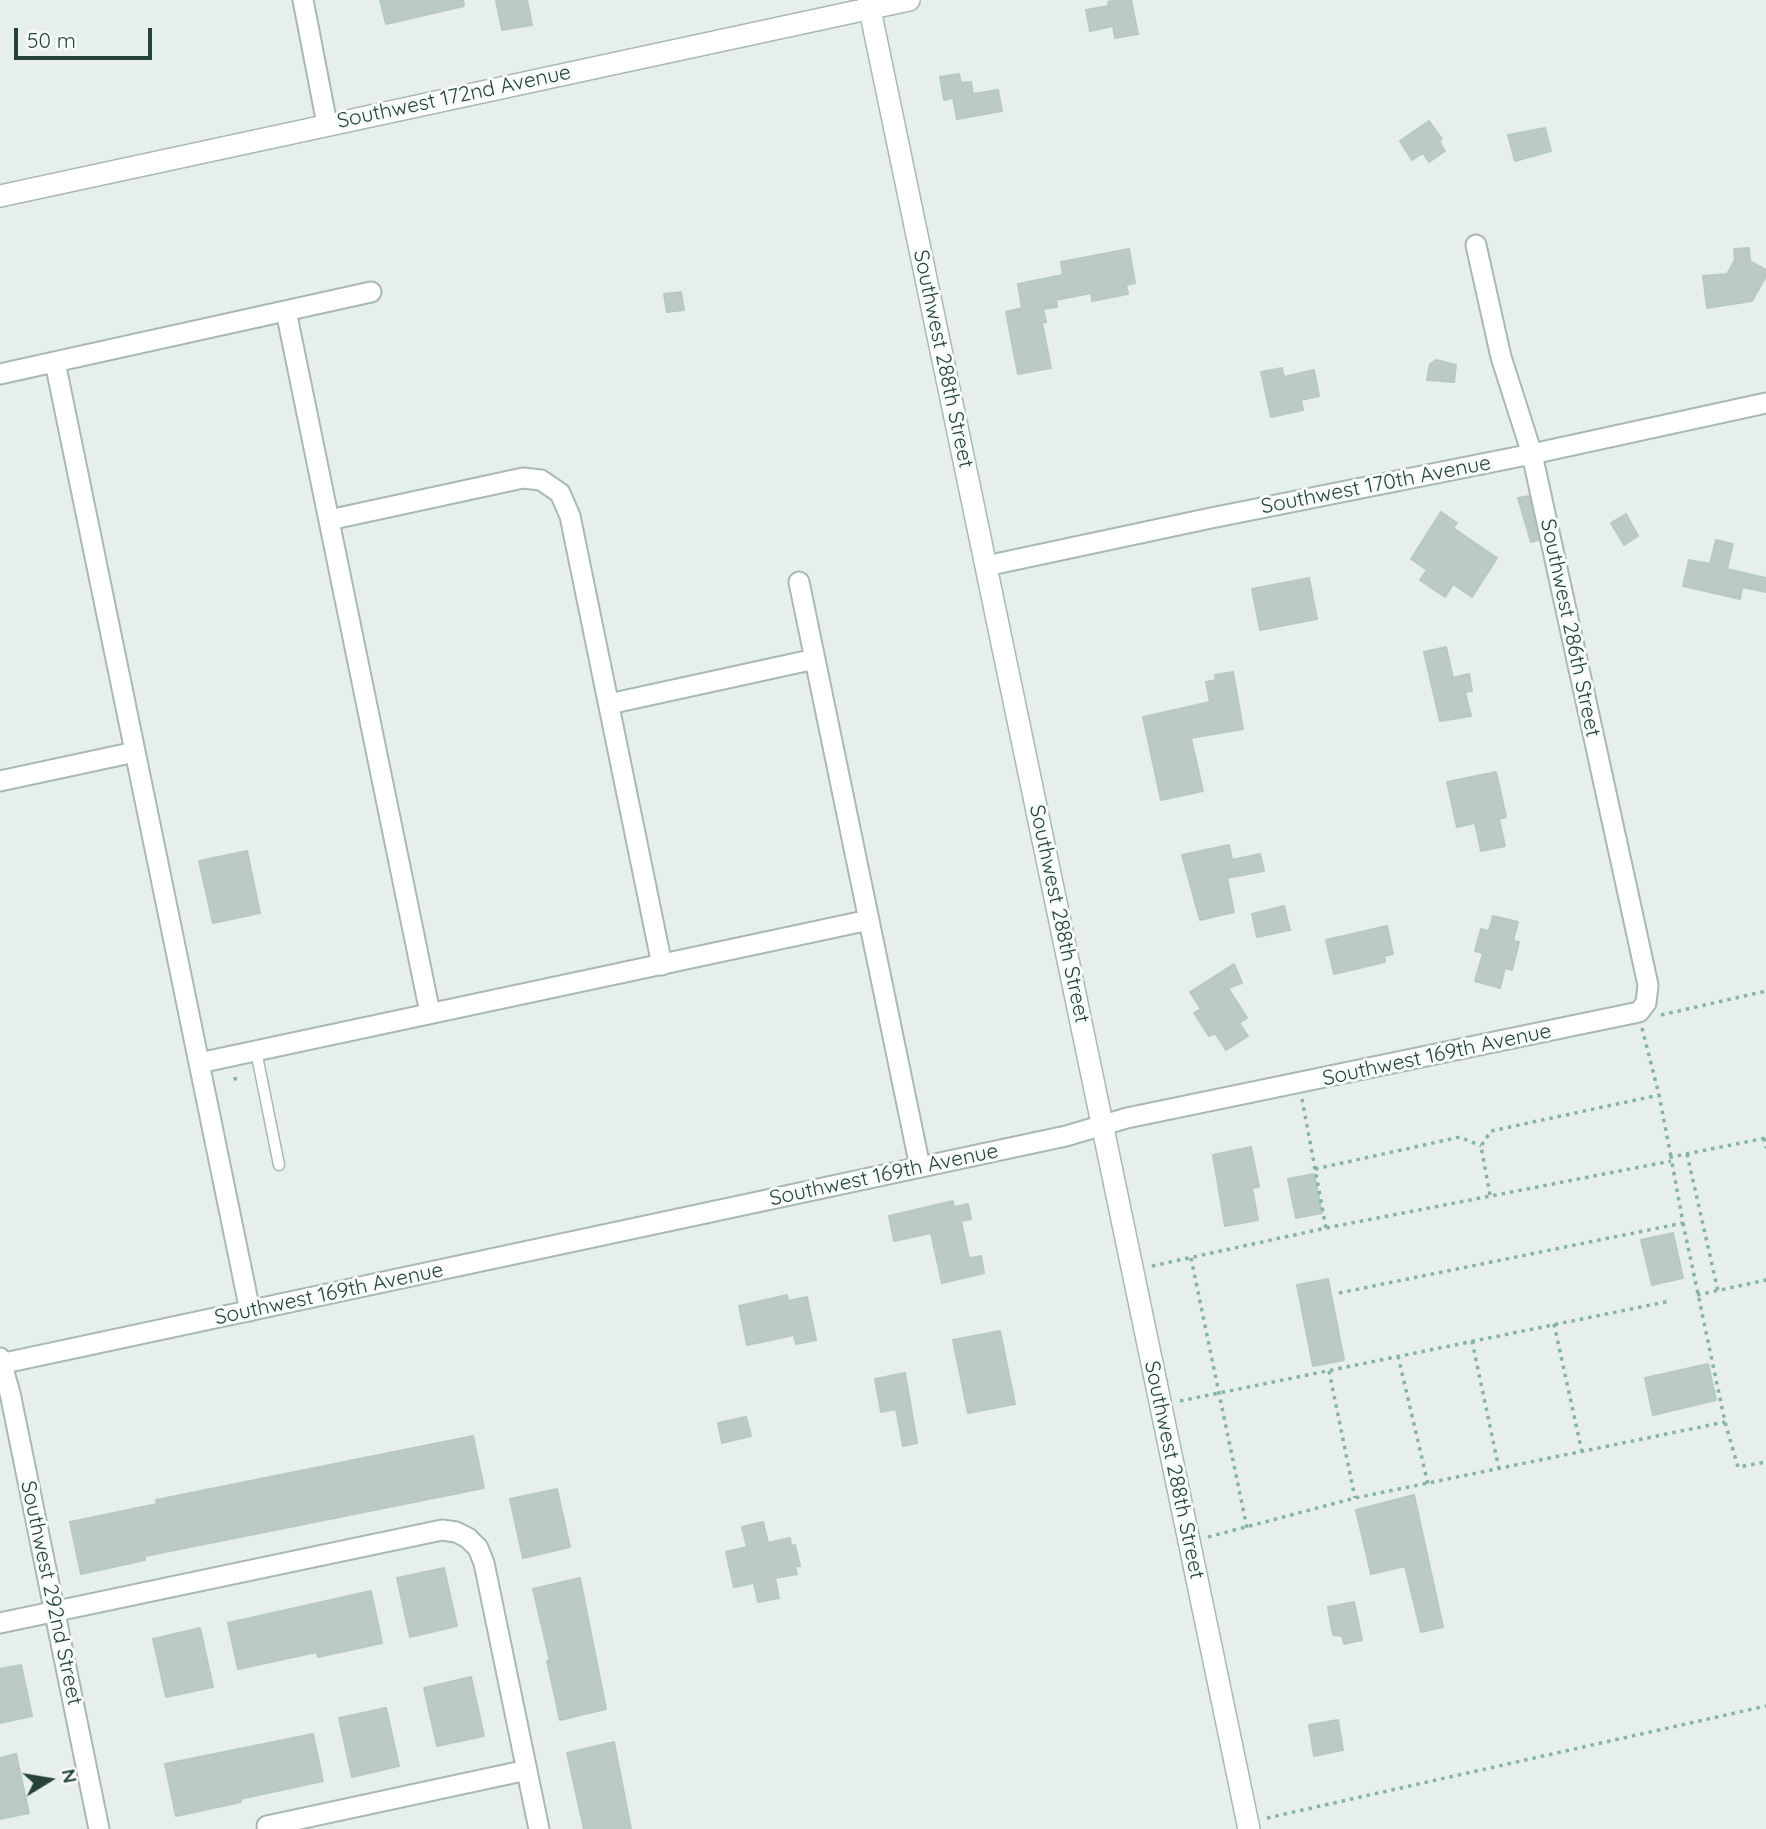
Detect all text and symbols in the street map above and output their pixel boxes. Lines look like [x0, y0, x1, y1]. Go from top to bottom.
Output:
scale bar [18, 14, 156, 58]
text: 50 m [27, 27, 76, 53]
street label: Southwest 172nd Avenue [335, 60, 573, 134]
street label: Southwest 288th Street [908, 248, 978, 470]
street label: Southwest 170th Avenue [1259, 450, 1493, 520]
street label: Southwest 286th Street [1535, 517, 1605, 739]
street label: Southwest 288th Street [1024, 803, 1094, 1025]
street label: Southwest 169th Avenue [1320, 1018, 1554, 1092]
street label: Southwest 169th Avenue [767, 1138, 1001, 1212]
street label: Southwest 169th Avenue [212, 1257, 446, 1331]
street label: Southwest 288th Street [1139, 1359, 1209, 1581]
street label: Southwest 292nd Street [15, 1478, 87, 1708]
north arrow [14, 1745, 84, 1815]
text: N [57, 1767, 83, 1785]

